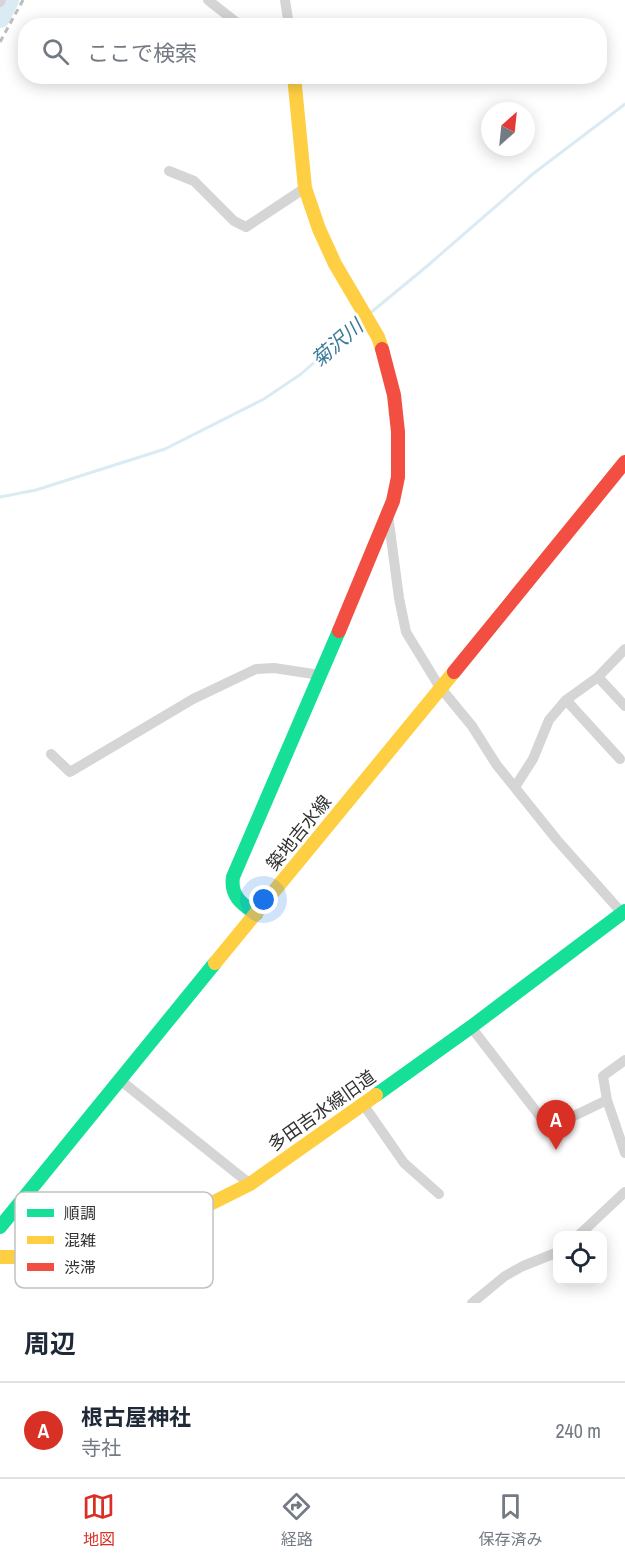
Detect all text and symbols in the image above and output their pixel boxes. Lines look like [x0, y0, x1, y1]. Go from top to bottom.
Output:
search box [18, 18, 607, 84]
icon: search [39, 35, 72, 68]
text: ここで検索 [87, 38, 197, 68]
north arrow [481, 102, 535, 156]
water label: 菊沢川 [305, 311, 370, 372]
street label: 築地吉水線 [261, 790, 337, 876]
your location [249, 885, 278, 914]
street label: 多田吉水線旧道 [263, 1064, 380, 1157]
pin: A [536, 1100, 576, 1150]
legend [15, 1192, 213, 1288]
text: 順調 [64, 1202, 96, 1224]
text: 混雑 [64, 1229, 96, 1251]
map controls [553, 1231, 607, 1285]
button: locate [553, 1231, 607, 1285]
text: 渋滞 [64, 1256, 96, 1278]
text: 周辺 [24, 1326, 76, 1361]
text: 根古屋神社 [81, 1402, 191, 1432]
text: A [38, 1417, 49, 1444]
text: 240 m [555, 1417, 601, 1444]
text: 寺社 [81, 1434, 121, 1461]
tab: 地図 [82, 1490, 115, 1550]
tab: 経路 [280, 1490, 313, 1550]
tab: 保存済み [478, 1490, 542, 1550]

